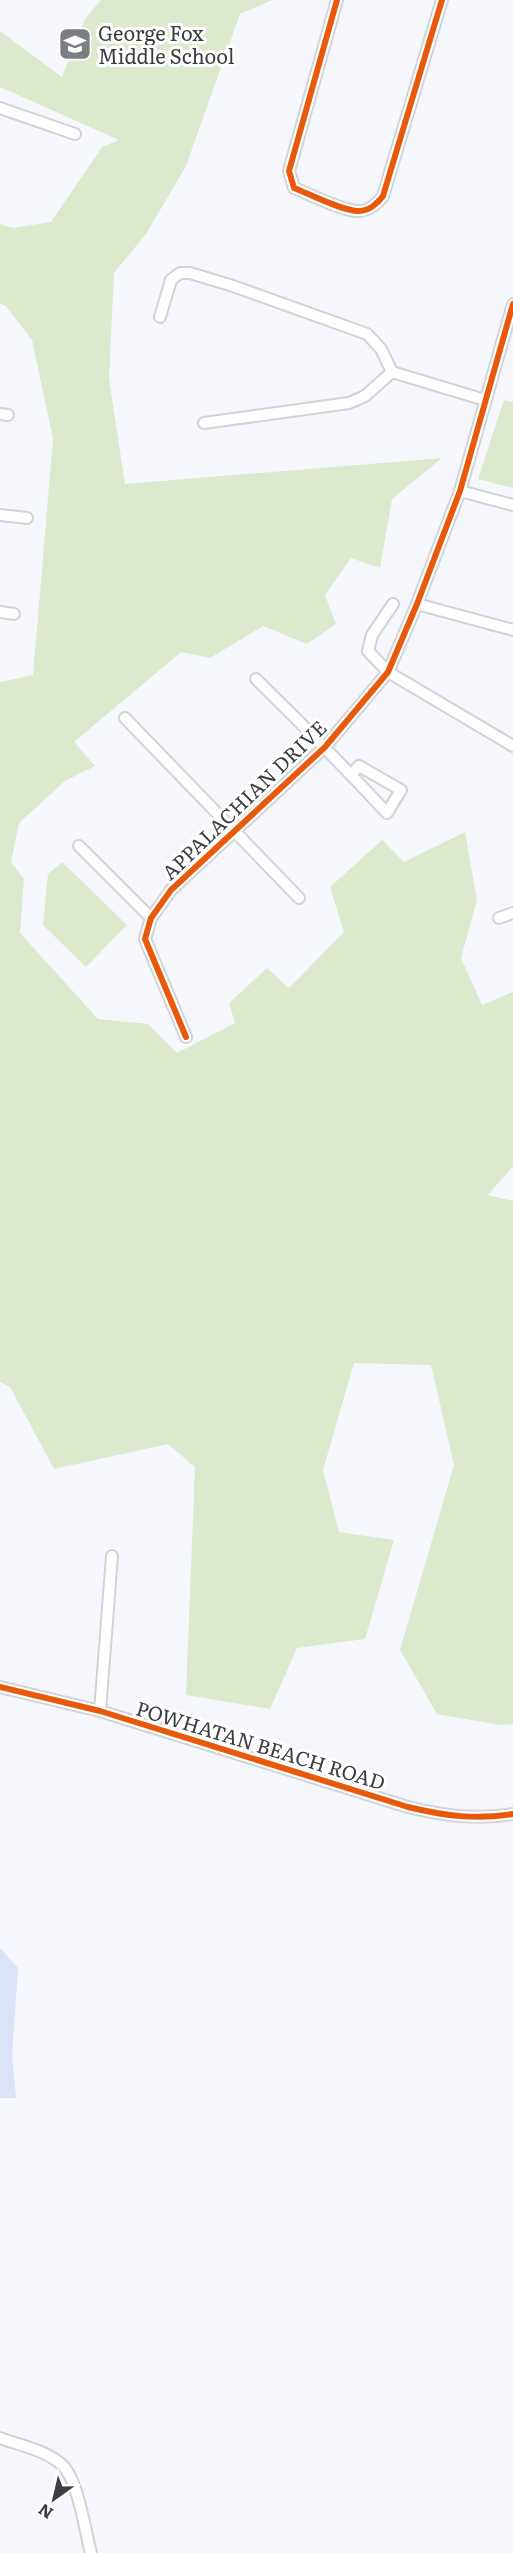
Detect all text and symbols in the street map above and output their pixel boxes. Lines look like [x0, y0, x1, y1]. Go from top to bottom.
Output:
place label: George Fox Middle School [98, 17, 235, 70]
school or university icon: George Fox Middle School [57, 26, 93, 62]
street label: APPALACHIAN DRIVE [154, 712, 332, 886]
street label: POWHATAN BEACH ROAD [133, 1692, 389, 1796]
north arrow [24, 2469, 84, 2529]
text: N [33, 2499, 57, 2526]

